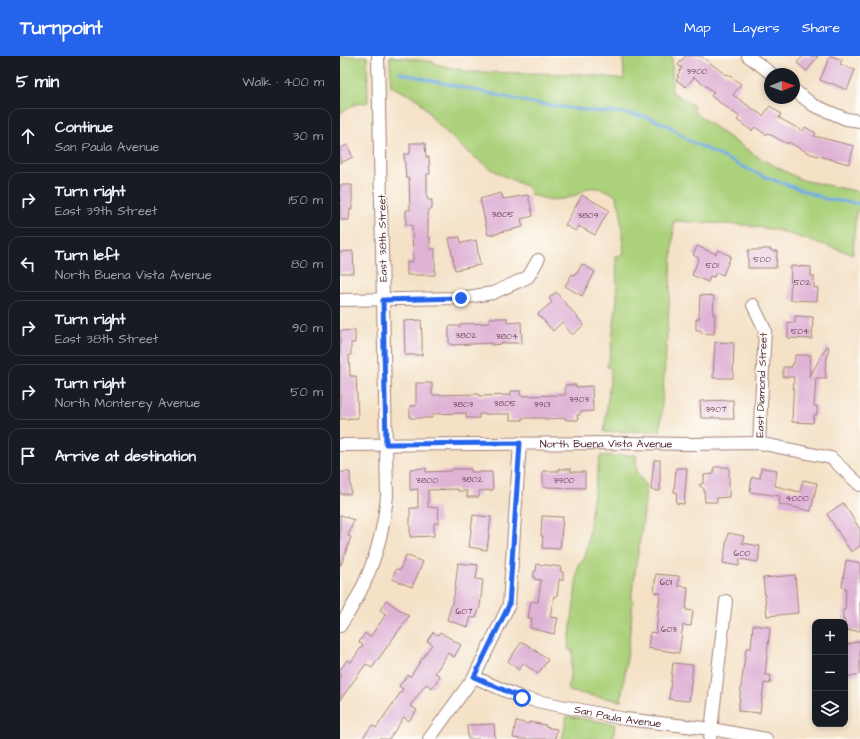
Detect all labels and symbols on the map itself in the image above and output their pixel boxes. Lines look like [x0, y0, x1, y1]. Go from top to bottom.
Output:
house number: 3900 [686, 65, 708, 78]
north arrow [764, 68, 800, 104]
street label: East 38th Street [374, 194, 391, 282]
house number: 3805 [492, 208, 515, 221]
house number: 3809 [577, 209, 599, 222]
house number: 500 [753, 253, 771, 266]
house number: 501 [705, 259, 719, 272]
house number: 502 [793, 276, 811, 289]
route end [452, 289, 470, 307]
house number: 504 [791, 325, 809, 338]
house number: 3802 [455, 329, 477, 342]
house number: 3804 [496, 330, 518, 343]
street label: East Diamond Street [752, 332, 771, 438]
house number: 3903 [569, 393, 589, 406]
house number: 3805 [494, 397, 517, 410]
house number: 3803 [453, 398, 474, 411]
house number: 3901 [534, 398, 550, 411]
house number: 3907 [706, 403, 727, 416]
street label: North Buena Vista Avenue [540, 436, 673, 452]
house number: 3802 [461, 473, 483, 486]
house number: 3800 [416, 474, 438, 487]
house number: 3900 [553, 474, 575, 487]
house number: 4000 [785, 492, 809, 505]
house number: 600 [734, 547, 751, 560]
house number: 601 [660, 576, 672, 589]
house number: 607 [456, 605, 473, 618]
house number: 603 [661, 623, 677, 636]
route start [513, 689, 531, 707]
street label: San Paula Avenue [573, 702, 662, 731]

